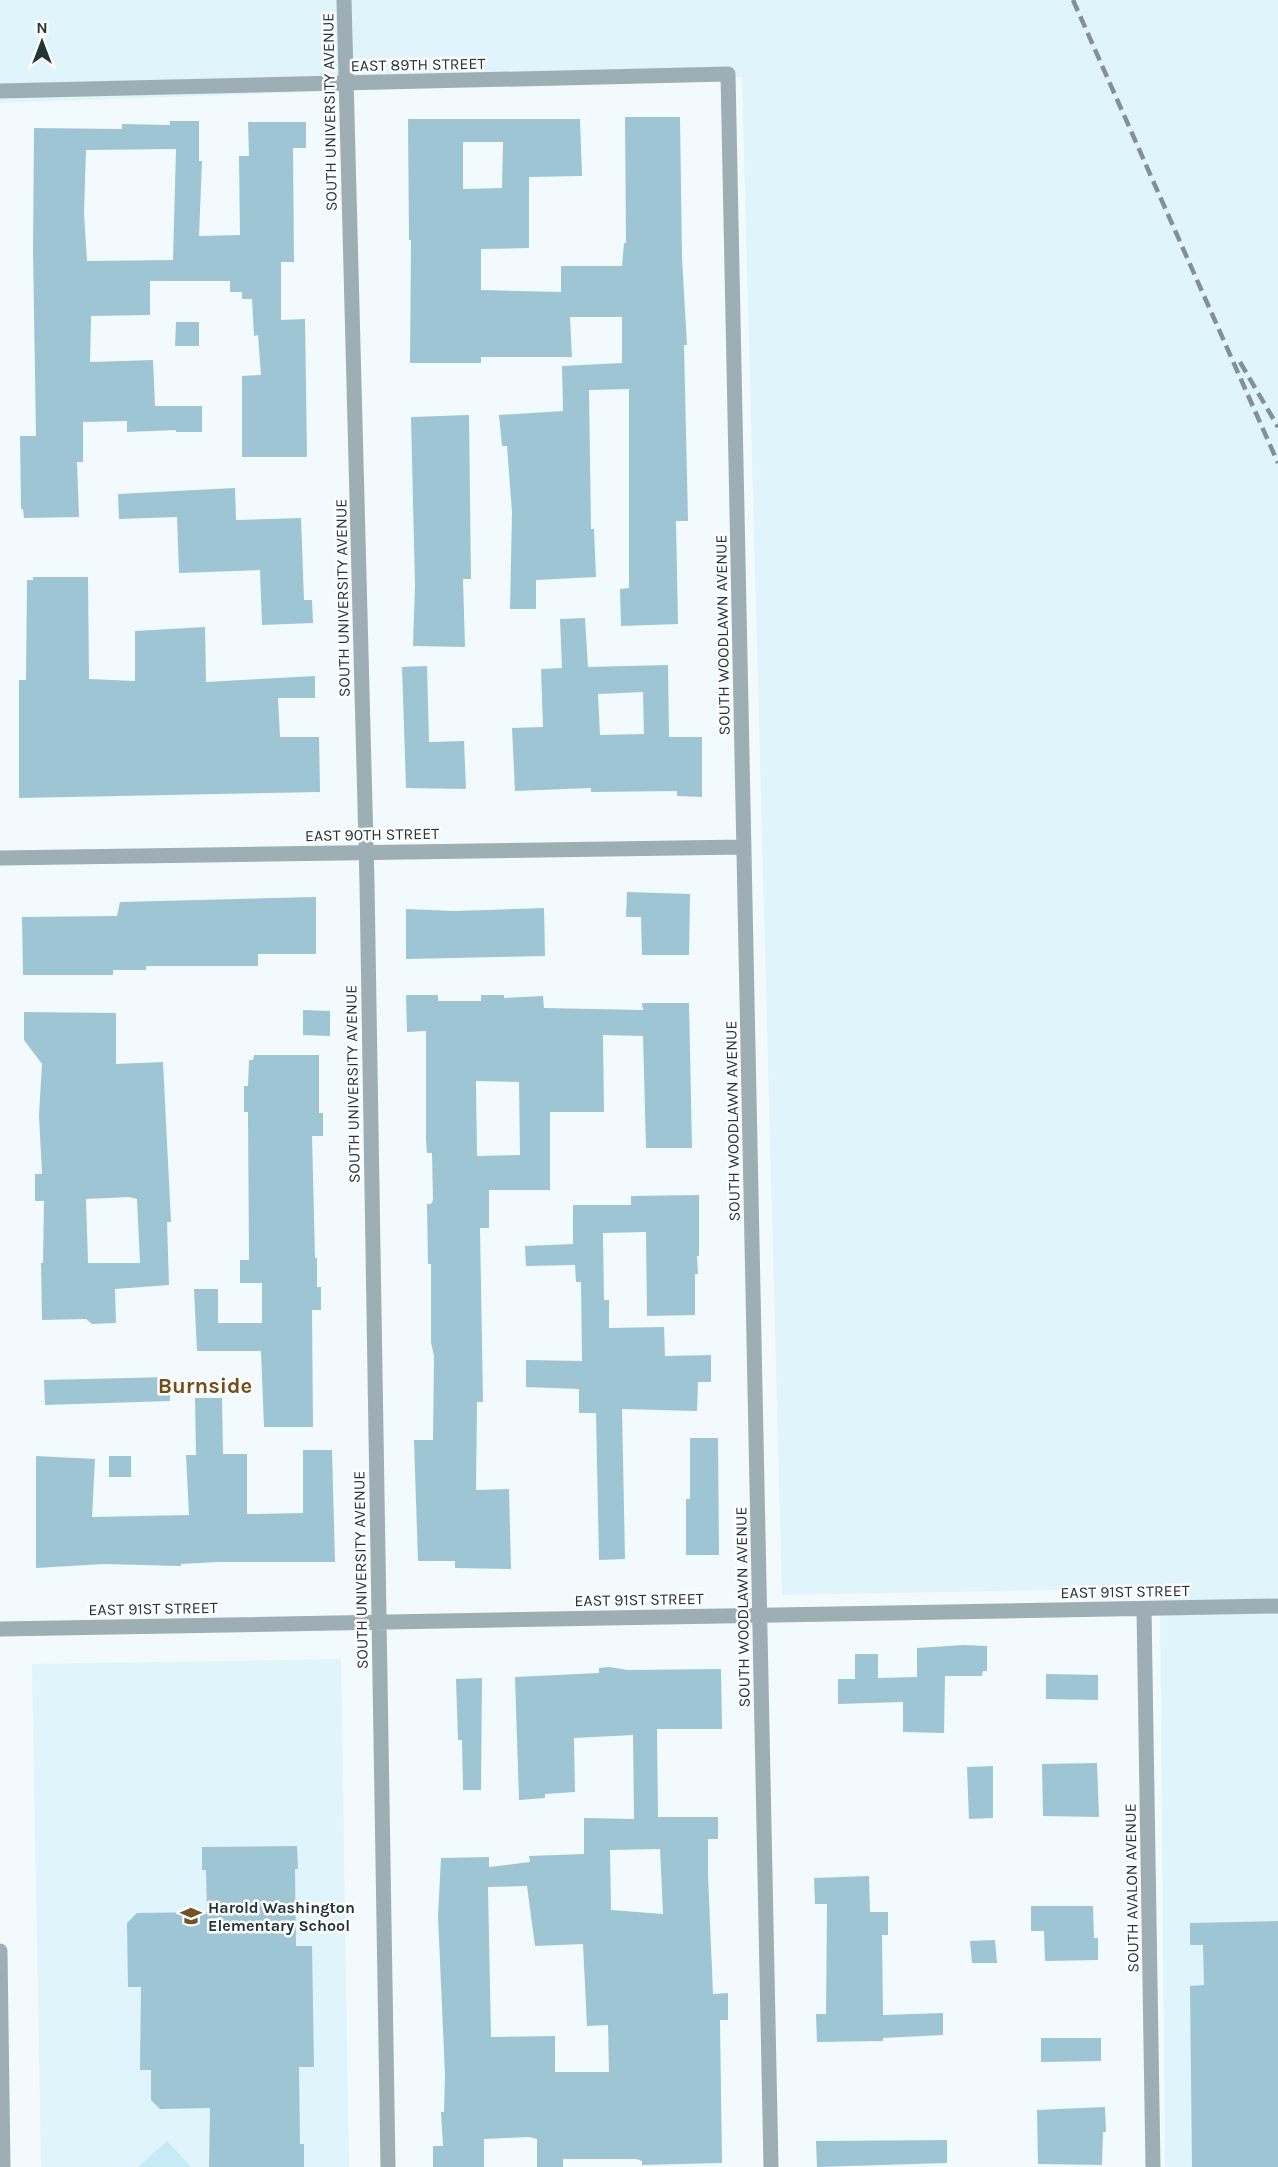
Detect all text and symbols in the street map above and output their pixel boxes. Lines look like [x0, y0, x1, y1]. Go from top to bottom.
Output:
north arrow [12, 12, 72, 72]
street label: SOUTH UNIVERSITY AVENUE [318, 13, 341, 211]
text: N [36, 18, 48, 37]
street label: EAST 89TH STREET [350, 54, 486, 75]
street label: SOUTH UNIVERSITY AVENUE [331, 499, 354, 697]
street label: SOUTH WOODLAWN AVENUE [711, 534, 734, 736]
street label: EAST 90TH STREET [305, 824, 439, 845]
street label: SOUTH UNIVERSITY AVENUE [341, 985, 364, 1183]
street label: SOUTH WOODLAWN AVENUE [721, 1020, 744, 1222]
district label: Burnside [158, 1373, 252, 1399]
street label: SOUTH UNIVERSITY AVENUE [349, 1471, 372, 1669]
street label: SOUTH WOODLAWN AVENUE [731, 1506, 754, 1708]
street label: EAST 91ST STREET [1060, 1581, 1190, 1602]
street label: EAST 91ST STREET [574, 1589, 704, 1610]
street label: EAST 91ST STREET [88, 1598, 218, 1619]
street label: SOUTH AVALON AVENUE [1121, 1803, 1142, 1973]
place label: Harold Washington Elementary School [208, 1898, 355, 1935]
school or university icon: Harold Washington Elementary School [179, 1904, 203, 1928]

